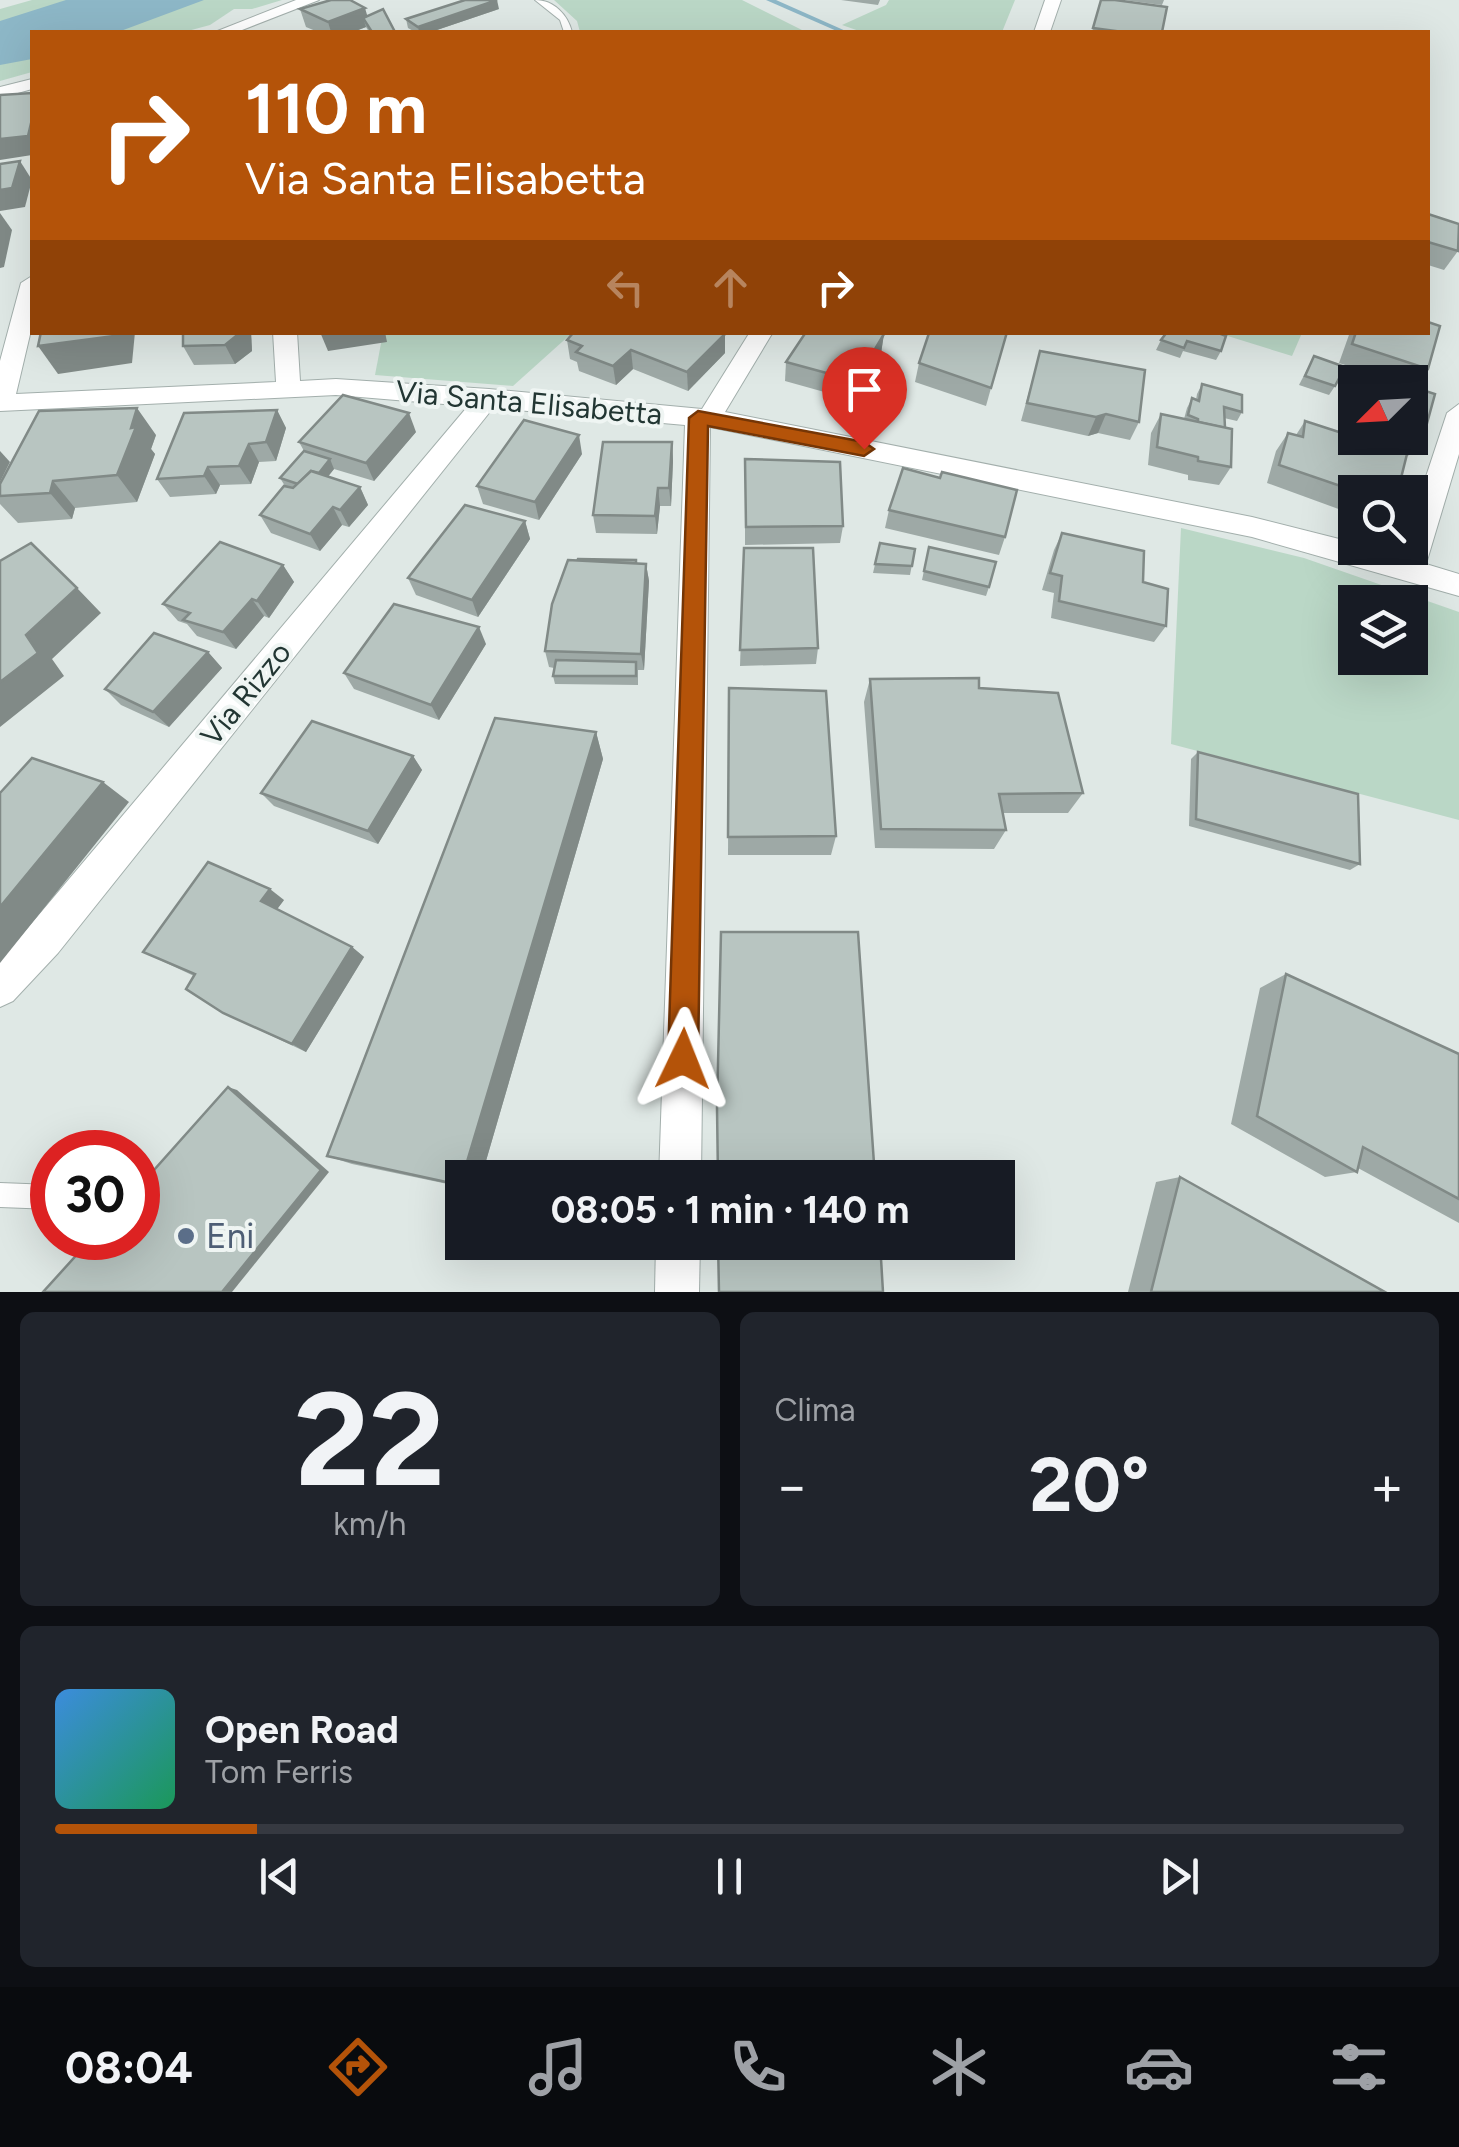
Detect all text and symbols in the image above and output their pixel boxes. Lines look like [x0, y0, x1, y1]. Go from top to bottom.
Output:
text: 110 m [245, 66, 427, 151]
icon: right [80, 70, 210, 200]
text: Via Santa Elisabetta [245, 151, 646, 205]
icon: left [598, 260, 653, 315]
icon: ahead [703, 260, 758, 315]
icon: right [808, 260, 863, 315]
pin [822, 347, 907, 450]
icon: arrive [837, 362, 892, 417]
north arrow [1338, 365, 1428, 455]
map controls [1338, 365, 1428, 675]
street label: Via Santa Elisabetta [394, 372, 664, 433]
button: search [1338, 475, 1428, 565]
button: layers [1338, 585, 1428, 675]
street label: Via Rizzo [193, 634, 299, 753]
position arrow [631, 1007, 735, 1111]
speed limit sign: 30 [30, 1130, 160, 1260]
text: 08:05 · 1 min · 140 m [551, 1187, 909, 1233]
place label: Eni [206, 1215, 254, 1257]
marker: Eni [175, 1225, 197, 1247]
text: 22 [294, 1362, 445, 1518]
text: Clima [775, 1391, 856, 1429]
text: 20° [1029, 1440, 1149, 1530]
text: − [775, 1453, 809, 1519]
text: + [1370, 1453, 1404, 1519]
text: km/h [333, 1505, 406, 1543]
text: Open Road [205, 1707, 399, 1753]
text: Tom Ferris [205, 1753, 353, 1791]
icon: previous [252, 1849, 307, 1904]
icon: pause [702, 1849, 757, 1904]
icon: next [1152, 1849, 1207, 1904]
icon: directions [323, 2032, 393, 2102]
icon: music [523, 2032, 593, 2102]
icon: phone [723, 2032, 793, 2102]
icon: climate [924, 2032, 994, 2102]
icon: car [1124, 2032, 1194, 2102]
icon: filters [1324, 2032, 1394, 2102]
text: 08:04 [65, 2040, 193, 2094]

